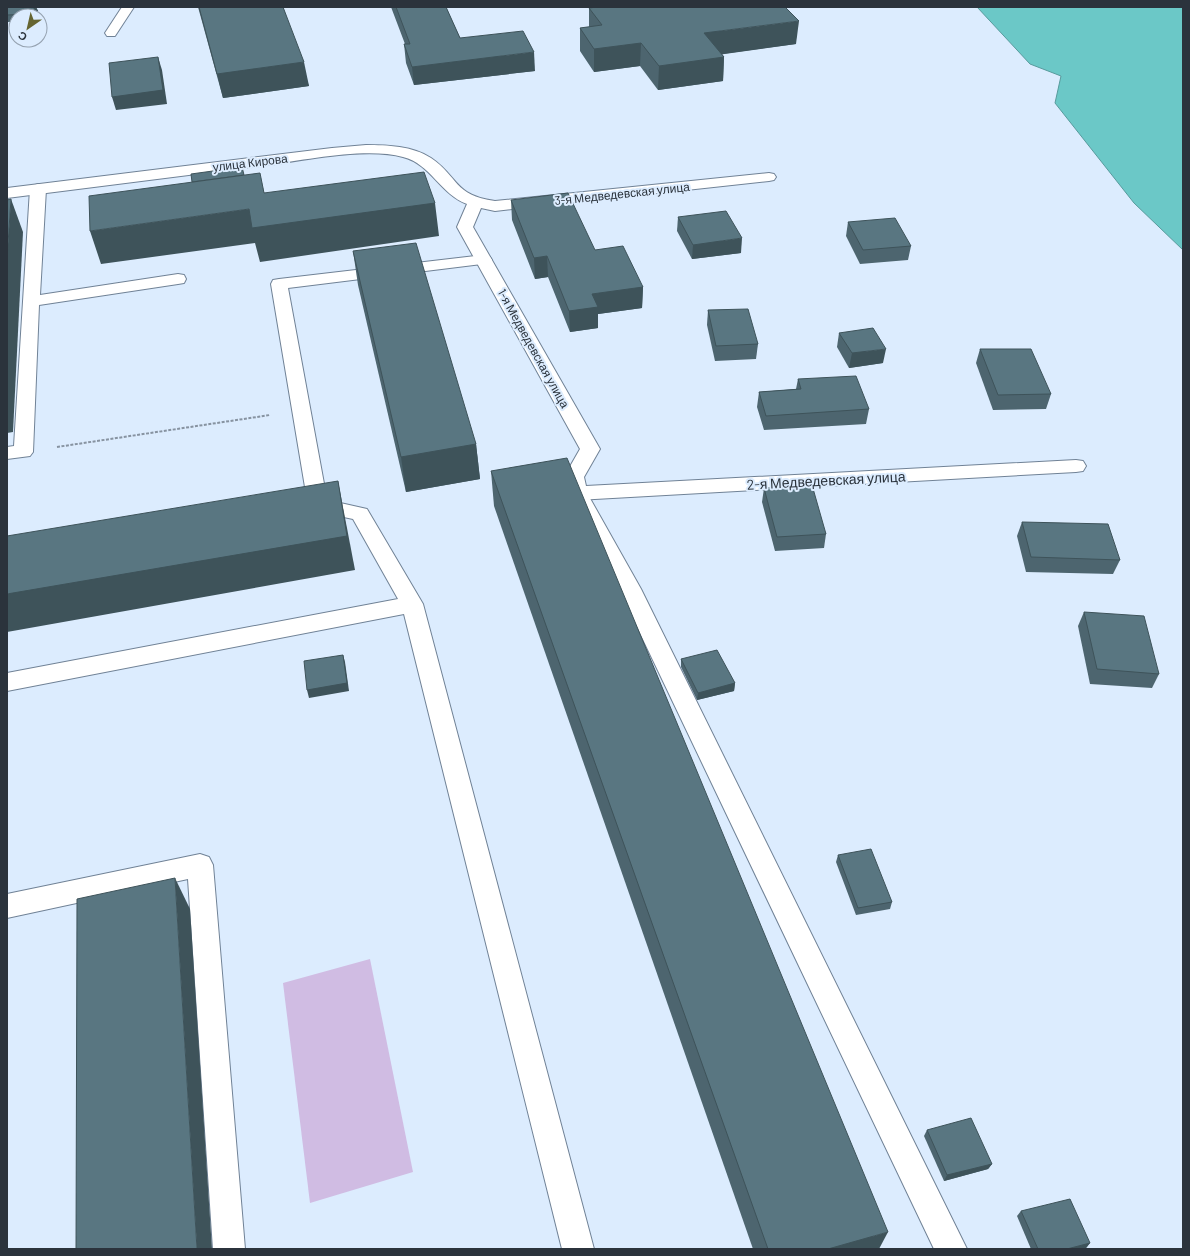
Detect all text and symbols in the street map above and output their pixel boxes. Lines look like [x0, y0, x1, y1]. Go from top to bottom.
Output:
north arrow [8, 8, 48, 48]
text: С [15, 29, 29, 44]
street label: улица Кирова [212, 150, 289, 175]
street label: 3-я Медведевская улица [554, 179, 691, 208]
street label: 1-я Медведевская улица [495, 286, 573, 411]
street label: 2-я Медведевская улица [746, 467, 906, 493]

